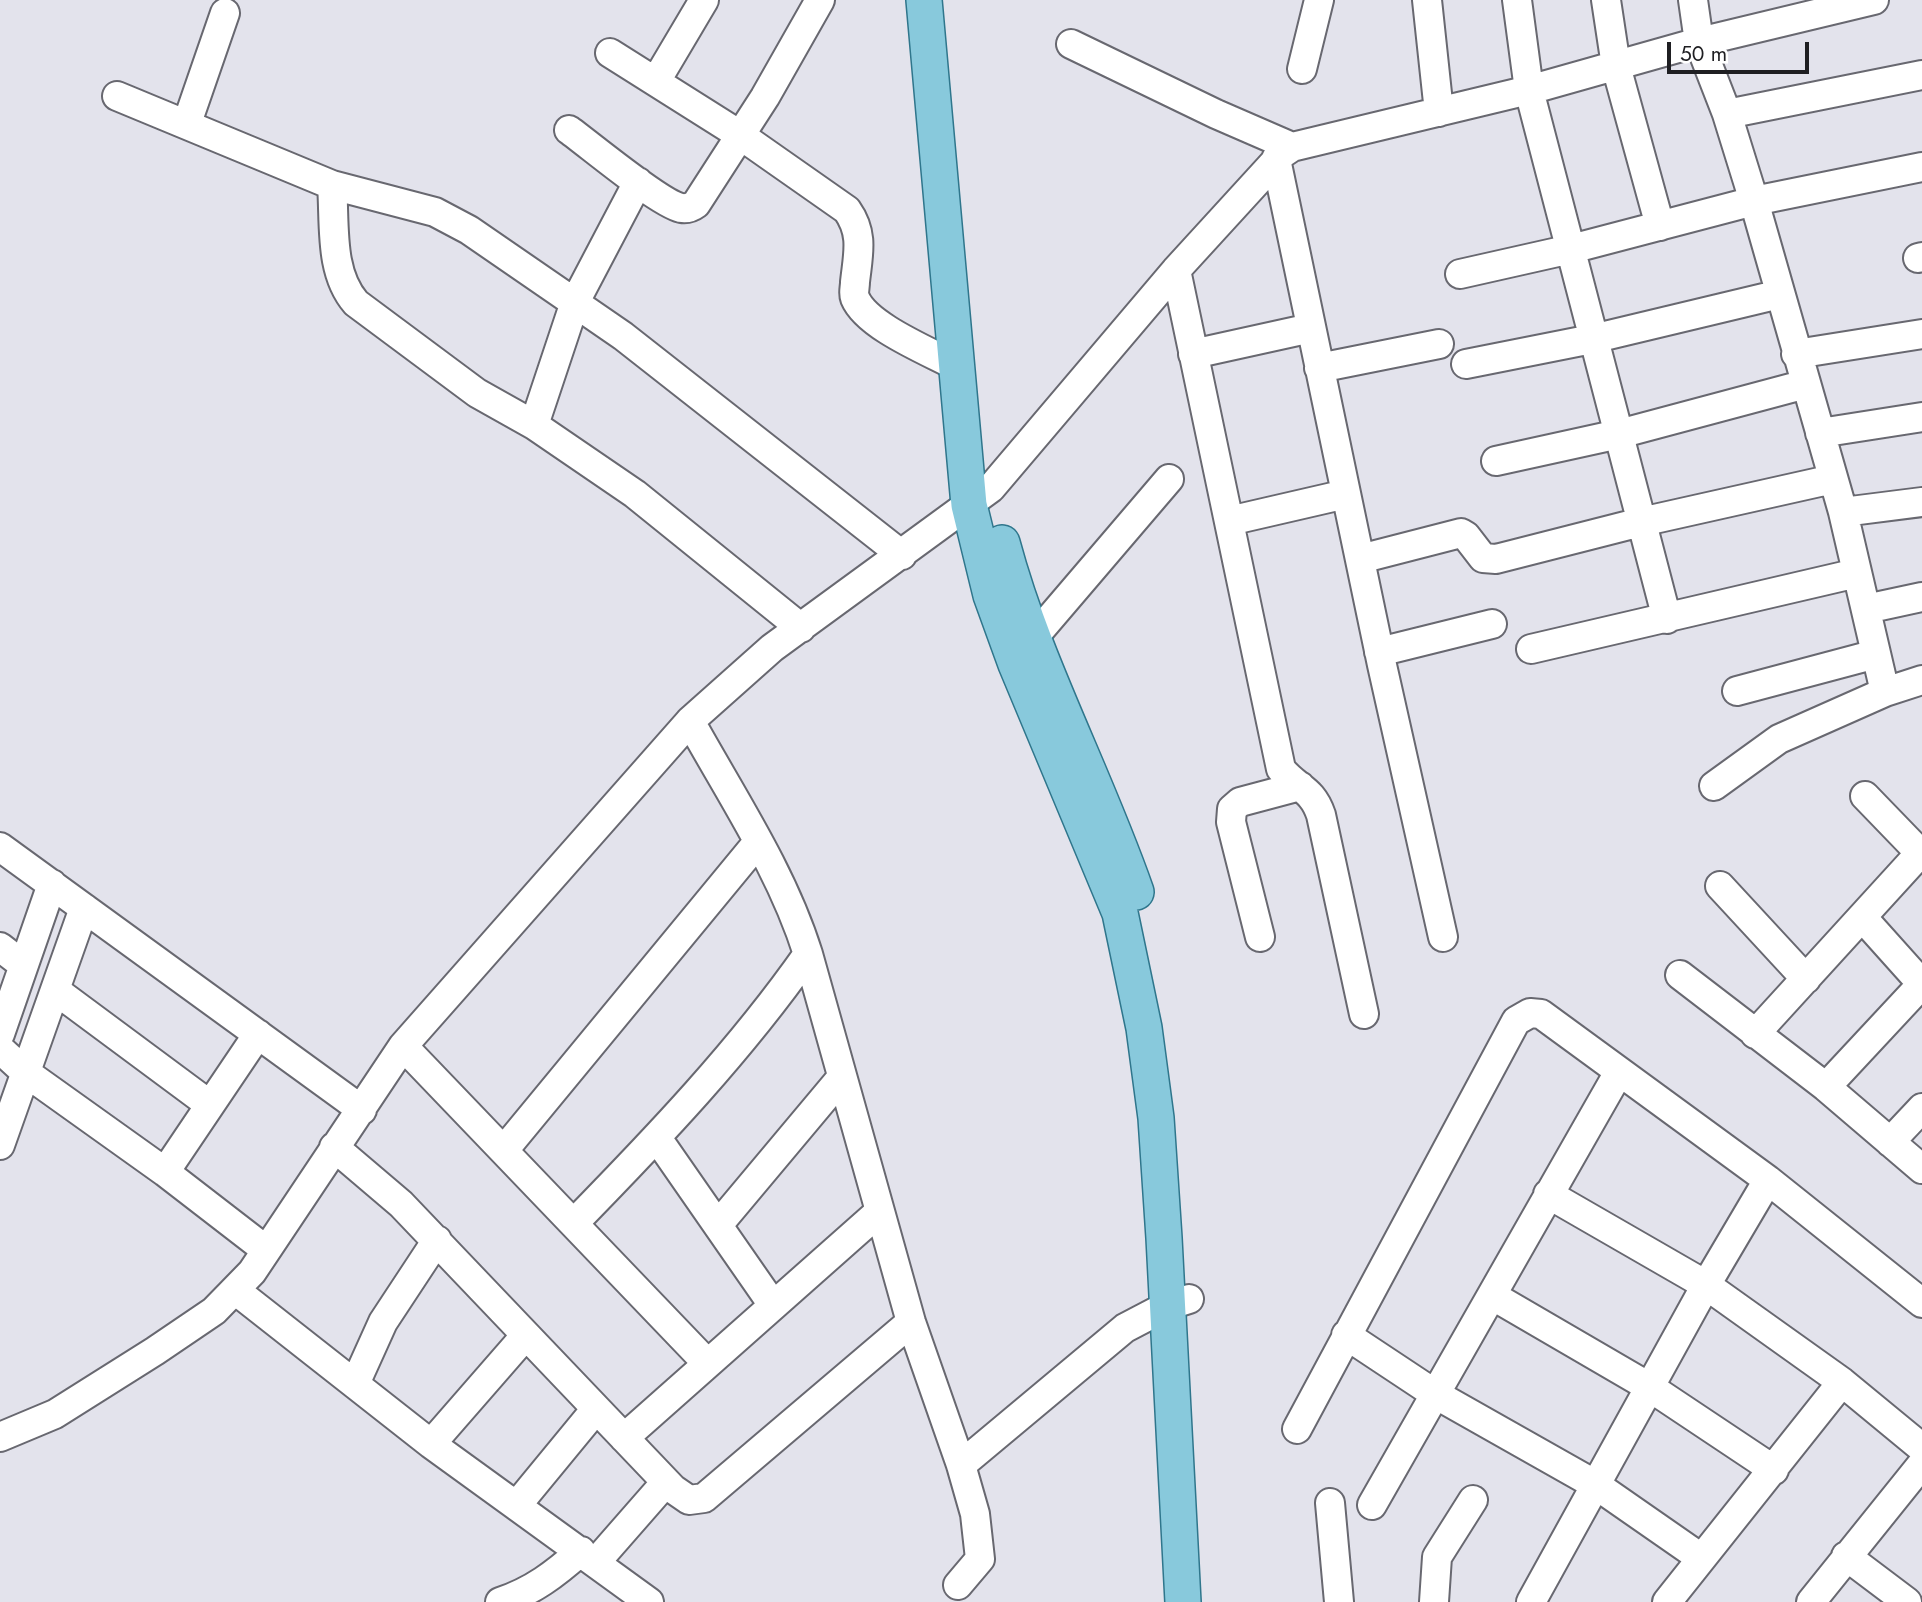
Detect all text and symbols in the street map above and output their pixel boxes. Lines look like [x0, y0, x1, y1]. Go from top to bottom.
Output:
scale bar [1670, 28, 1812, 72]
text: 50 m [1680, 39, 1727, 69]

